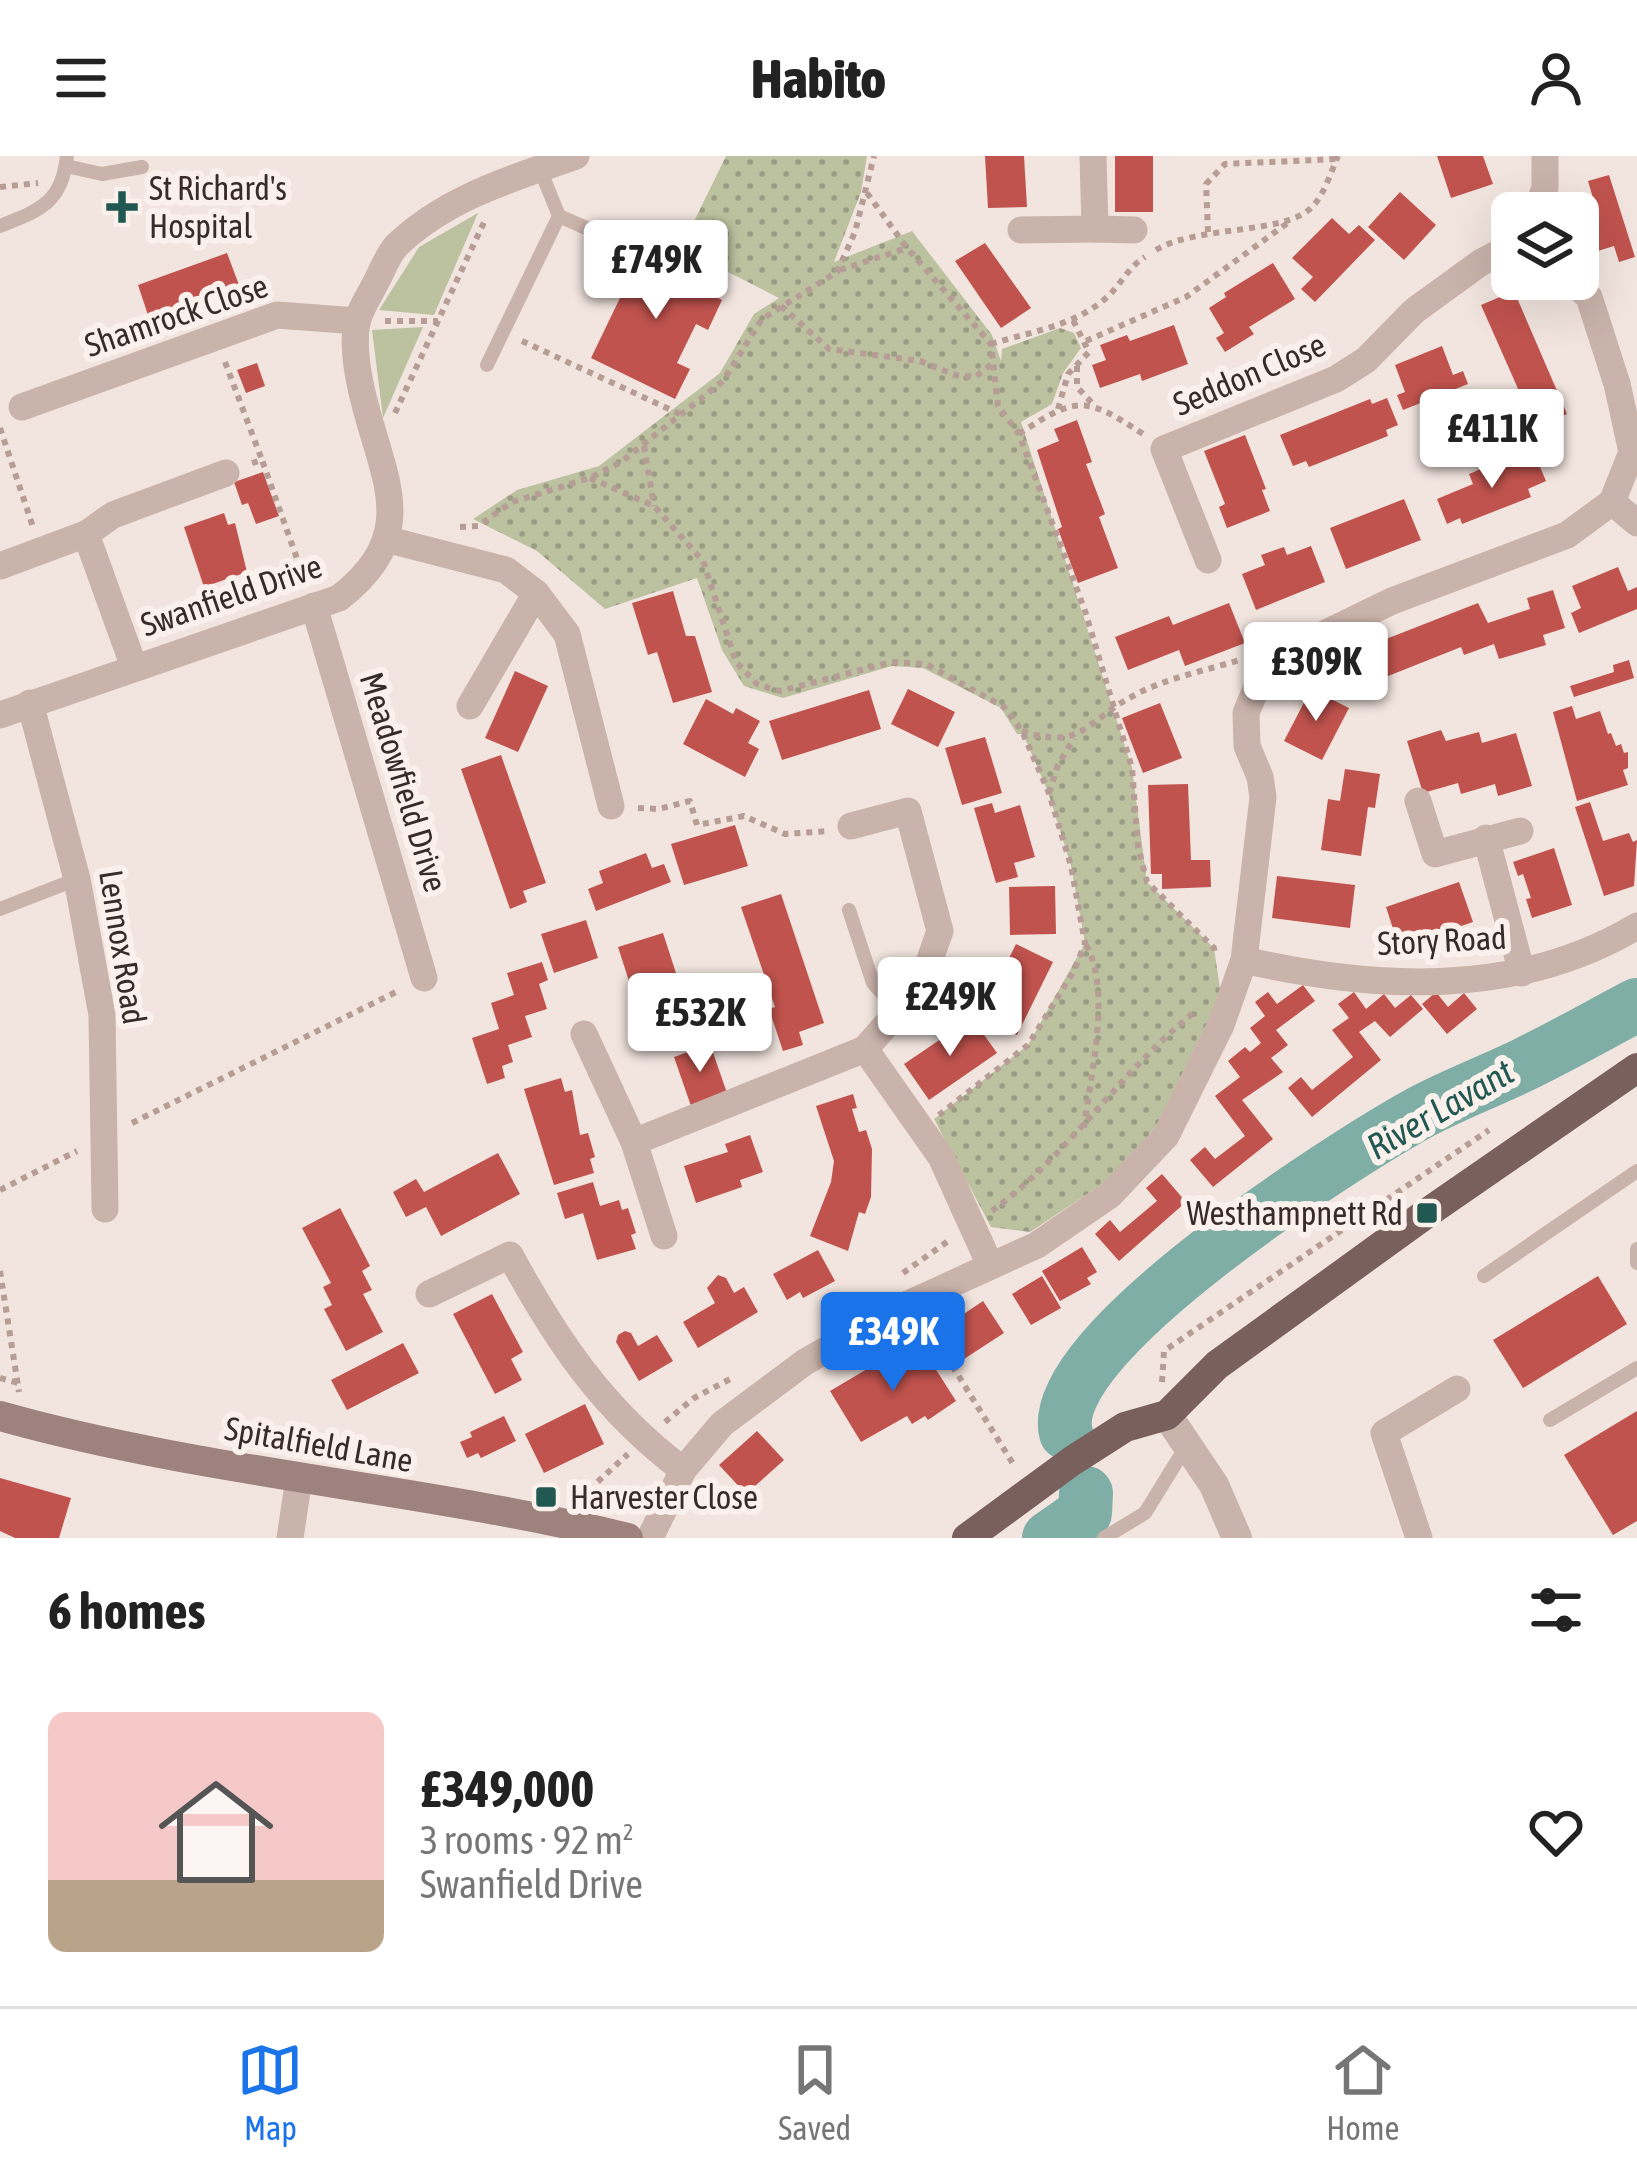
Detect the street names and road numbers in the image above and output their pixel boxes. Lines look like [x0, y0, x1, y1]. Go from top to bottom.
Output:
street label: Shamrock Close [80, 266, 272, 364]
street label: Seddon Close [1167, 325, 1331, 423]
street label: Swanfield Drive [136, 546, 326, 644]
street label: Meadowfield Drive [353, 668, 455, 896]
street label: Lennox Road [92, 867, 154, 1027]
street label: Story Road [1376, 918, 1508, 962]
street label: Spitalfield Lane [222, 1409, 416, 1479]

